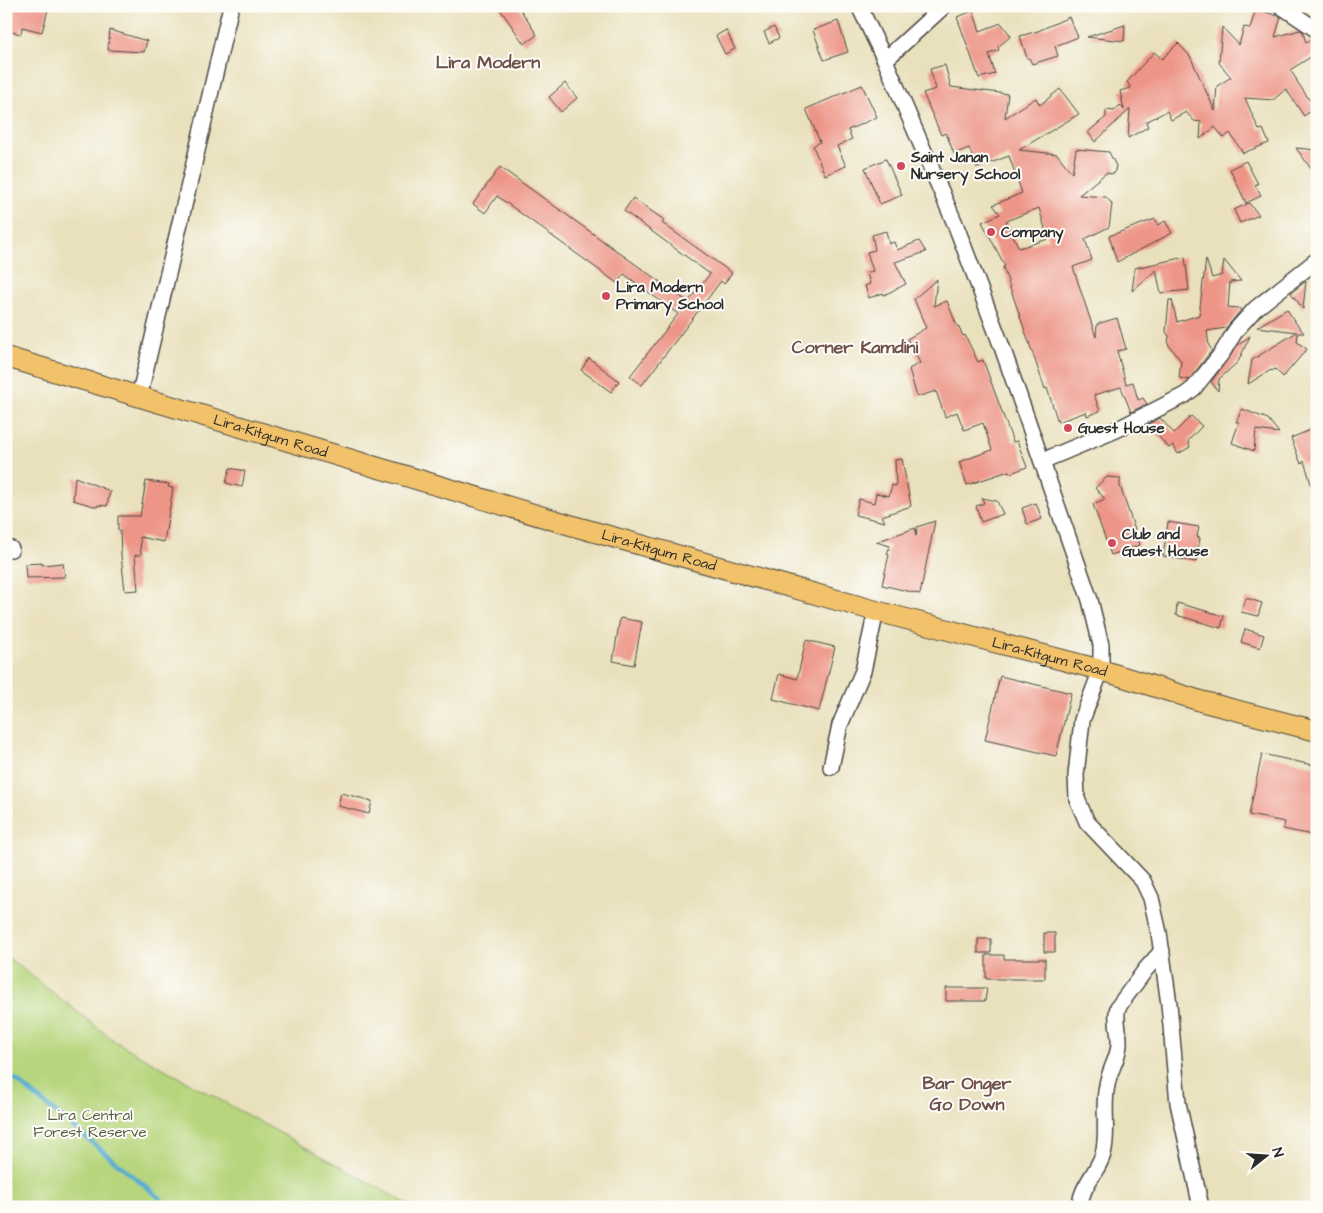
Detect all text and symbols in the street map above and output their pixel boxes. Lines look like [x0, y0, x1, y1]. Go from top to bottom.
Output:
district label: Lira Modern [436, 50, 540, 75]
place label: Saint Janan Nursery School [910, 147, 1021, 186]
marker: Saint Janan Nursery School [895, 160, 907, 172]
place label: Company [1001, 222, 1064, 244]
marker: Company [985, 226, 997, 238]
place label: Lira Modern Primary School [616, 277, 724, 316]
marker: Lira Modern Primary School [600, 290, 612, 302]
district label: Corner Kamdini [792, 335, 918, 360]
street label: Lira-Kitgum Road [211, 409, 330, 463]
place label: Guest House [1078, 418, 1165, 439]
marker: Guest House [1062, 422, 1074, 434]
street label: Lira-Kitgum Road [599, 524, 719, 577]
place label: Club and Guest House [1122, 524, 1209, 562]
marker: Club and Guest House [1106, 537, 1118, 549]
street label: Lira-Kitgum Road [990, 632, 1110, 682]
district label: Bar Onger Go Down [922, 1071, 1012, 1117]
park label: Lira Central Forest Reserve [33, 1105, 147, 1143]
north arrow [1240, 1130, 1290, 1180]
text: N [1267, 1145, 1288, 1160]

